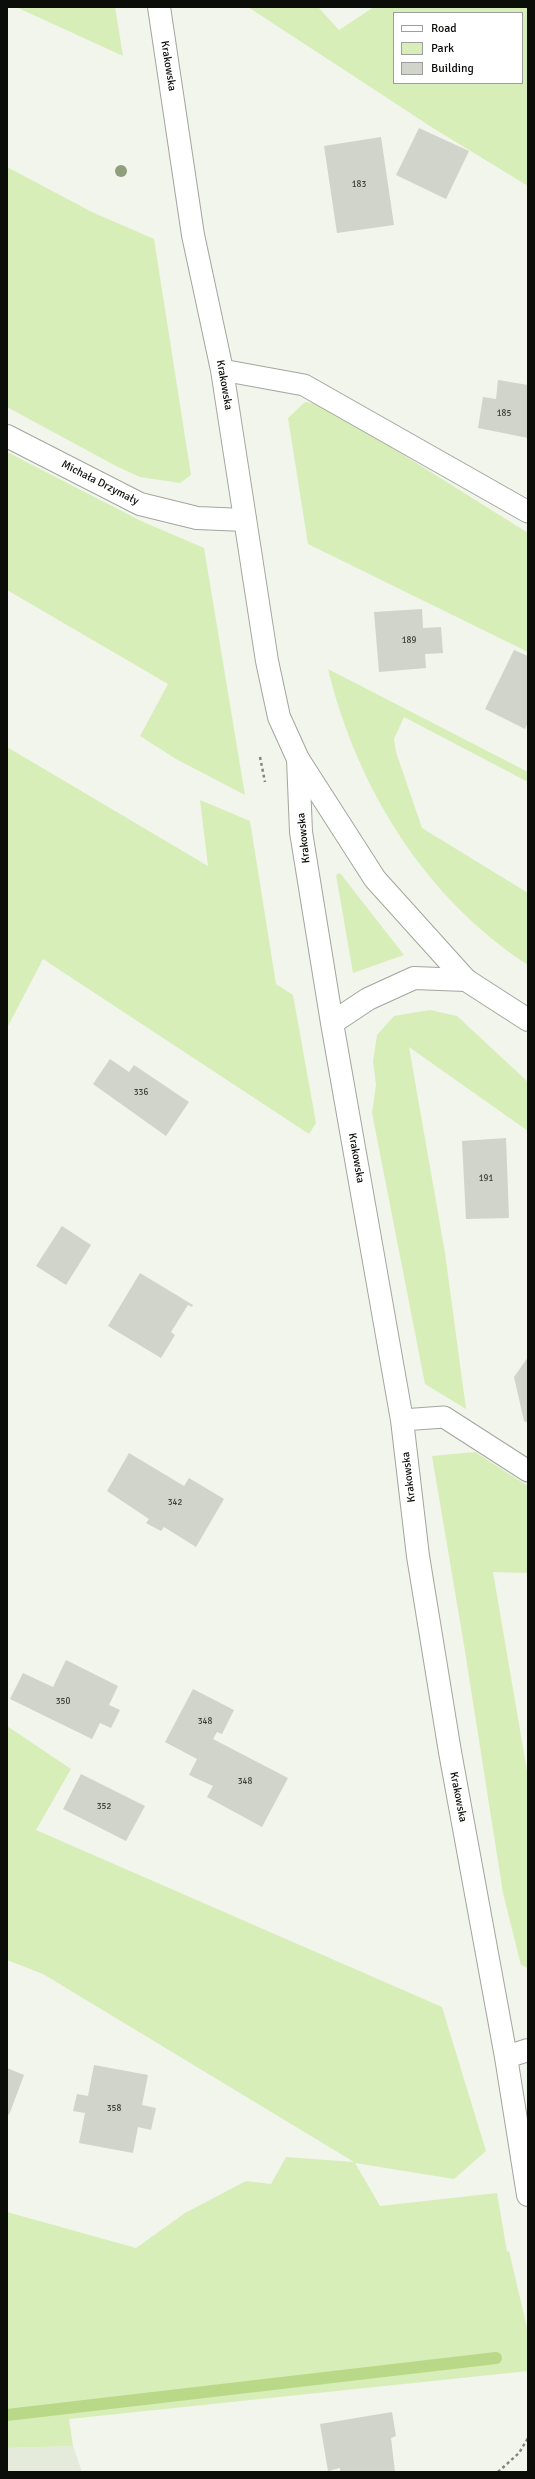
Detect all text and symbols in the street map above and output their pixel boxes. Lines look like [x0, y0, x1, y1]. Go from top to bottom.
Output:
legend [393, 12, 523, 84]
text: Road [431, 21, 457, 36]
street label: Krakowska [158, 40, 178, 92]
text: Park [431, 41, 454, 56]
text: Building [431, 61, 474, 76]
house number: 183 [352, 180, 366, 190]
street label: Krakowska [213, 359, 235, 411]
house number: 185 [497, 409, 511, 419]
street label: Michała Drzymały [59, 458, 141, 508]
house number: 189 [402, 636, 416, 646]
street label: Krakowska [295, 812, 313, 864]
house number: 336 [134, 1088, 148, 1098]
street label: Krakowska [345, 1132, 367, 1184]
house number: 191 [479, 1174, 493, 1184]
street label: Krakowska [399, 1451, 419, 1503]
house number: 342 [168, 1498, 182, 1508]
house number: 350 [56, 1697, 70, 1707]
house number: 348 [198, 1717, 212, 1727]
street label: Krakowska [447, 1771, 469, 1823]
house number: 348 [238, 1777, 252, 1787]
house number: 352 [97, 1802, 111, 1812]
house number: 358 [107, 2104, 121, 2114]

